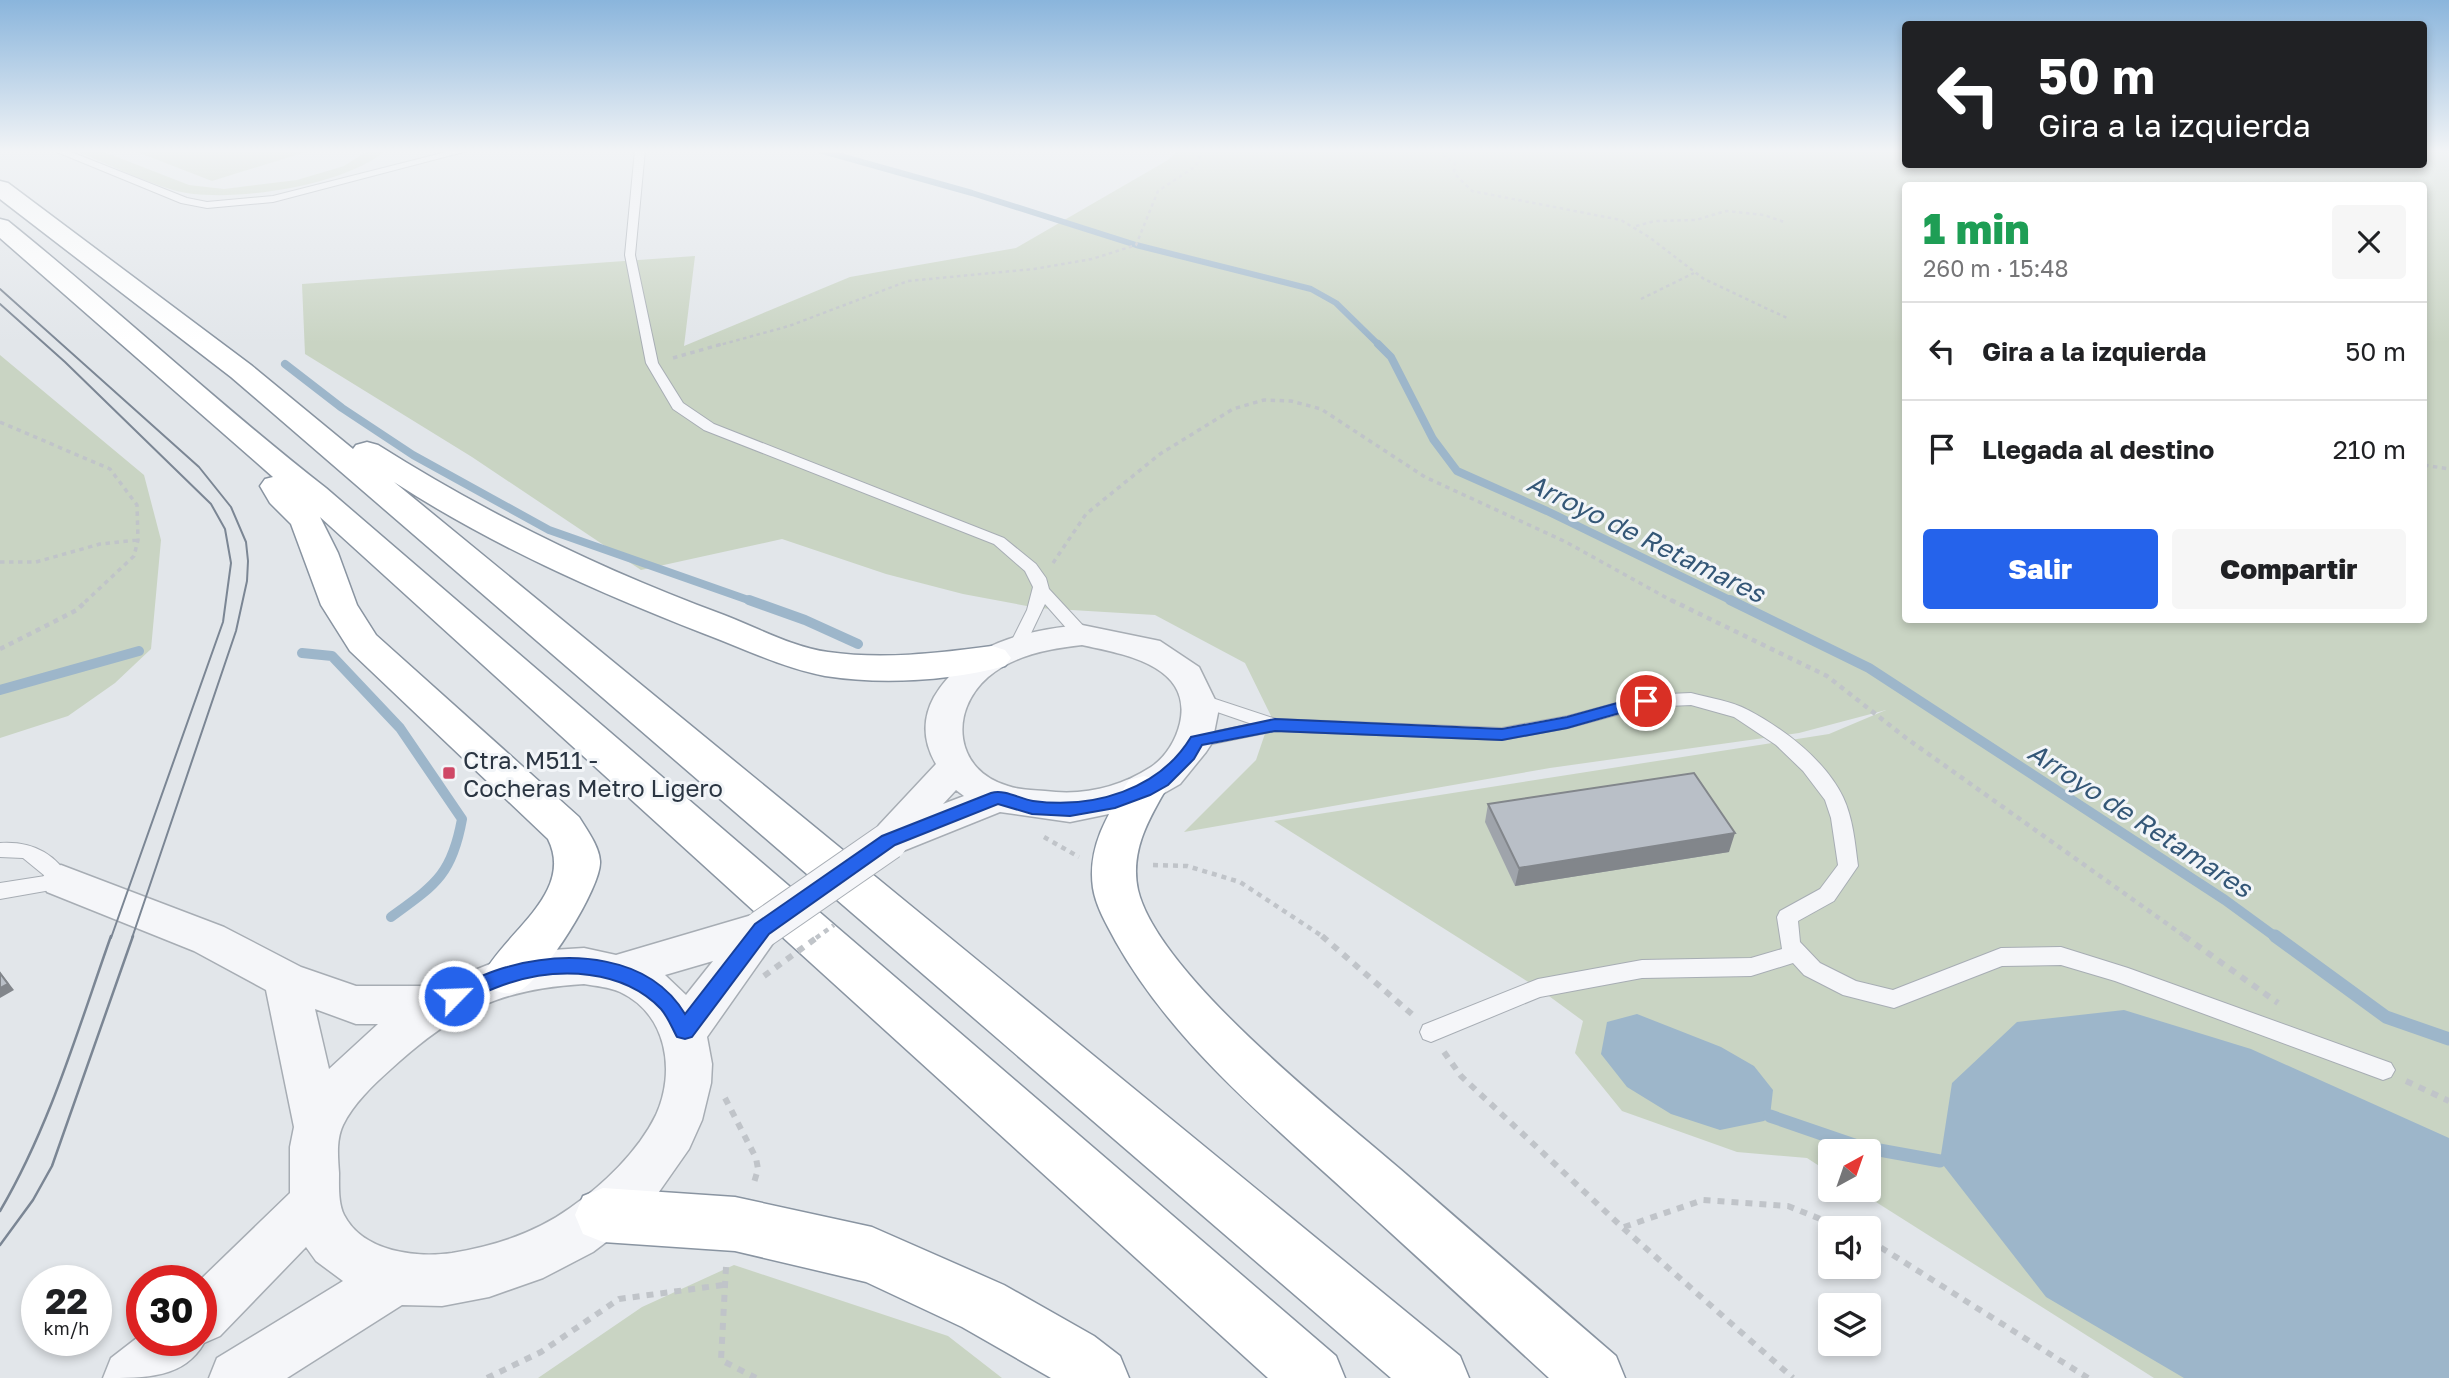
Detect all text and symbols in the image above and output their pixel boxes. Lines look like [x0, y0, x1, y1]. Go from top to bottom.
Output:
text: 50 m [2038, 46, 2155, 105]
icon: left [1923, 49, 2014, 140]
text: Gira a la izquierda [2038, 106, 2311, 144]
text: 1 min [1923, 203, 2030, 253]
button: close [2332, 205, 2406, 279]
text: 260 m · 15:48 [1923, 254, 2068, 282]
icon: left [1923, 332, 1961, 370]
text: Gira a la izquierda [1982, 336, 2206, 367]
text: 50 m [2345, 336, 2406, 367]
icon: arrive [1923, 430, 1961, 468]
text: Llegada al destino [1982, 434, 2214, 465]
text: 210 m [2333, 434, 2406, 465]
water label: Arroyo de Retamares [1522, 467, 1771, 610]
button: Salir [1923, 529, 2158, 609]
button: Compartir [2172, 529, 2406, 609]
pin [1616, 671, 1676, 731]
icon: arrive [1627, 682, 1665, 720]
water label: Arroyo de Retamares [2022, 736, 2259, 905]
place label: Ctra. M511 - Cocheras Metro Ligero [463, 745, 723, 802]
marker: Ctra. M511 - Cocheras Metro Ligero [441, 765, 457, 781]
position arrow [417, 959, 491, 1033]
north arrow [1818, 1139, 1881, 1202]
map controls [1818, 1139, 1881, 1356]
button: sound [1818, 1216, 1881, 1279]
speed limit sign: 30 [126, 1265, 217, 1356]
text: 22 [45, 1280, 88, 1322]
button: layers [1818, 1293, 1881, 1356]
text: km/h [44, 1317, 89, 1339]

